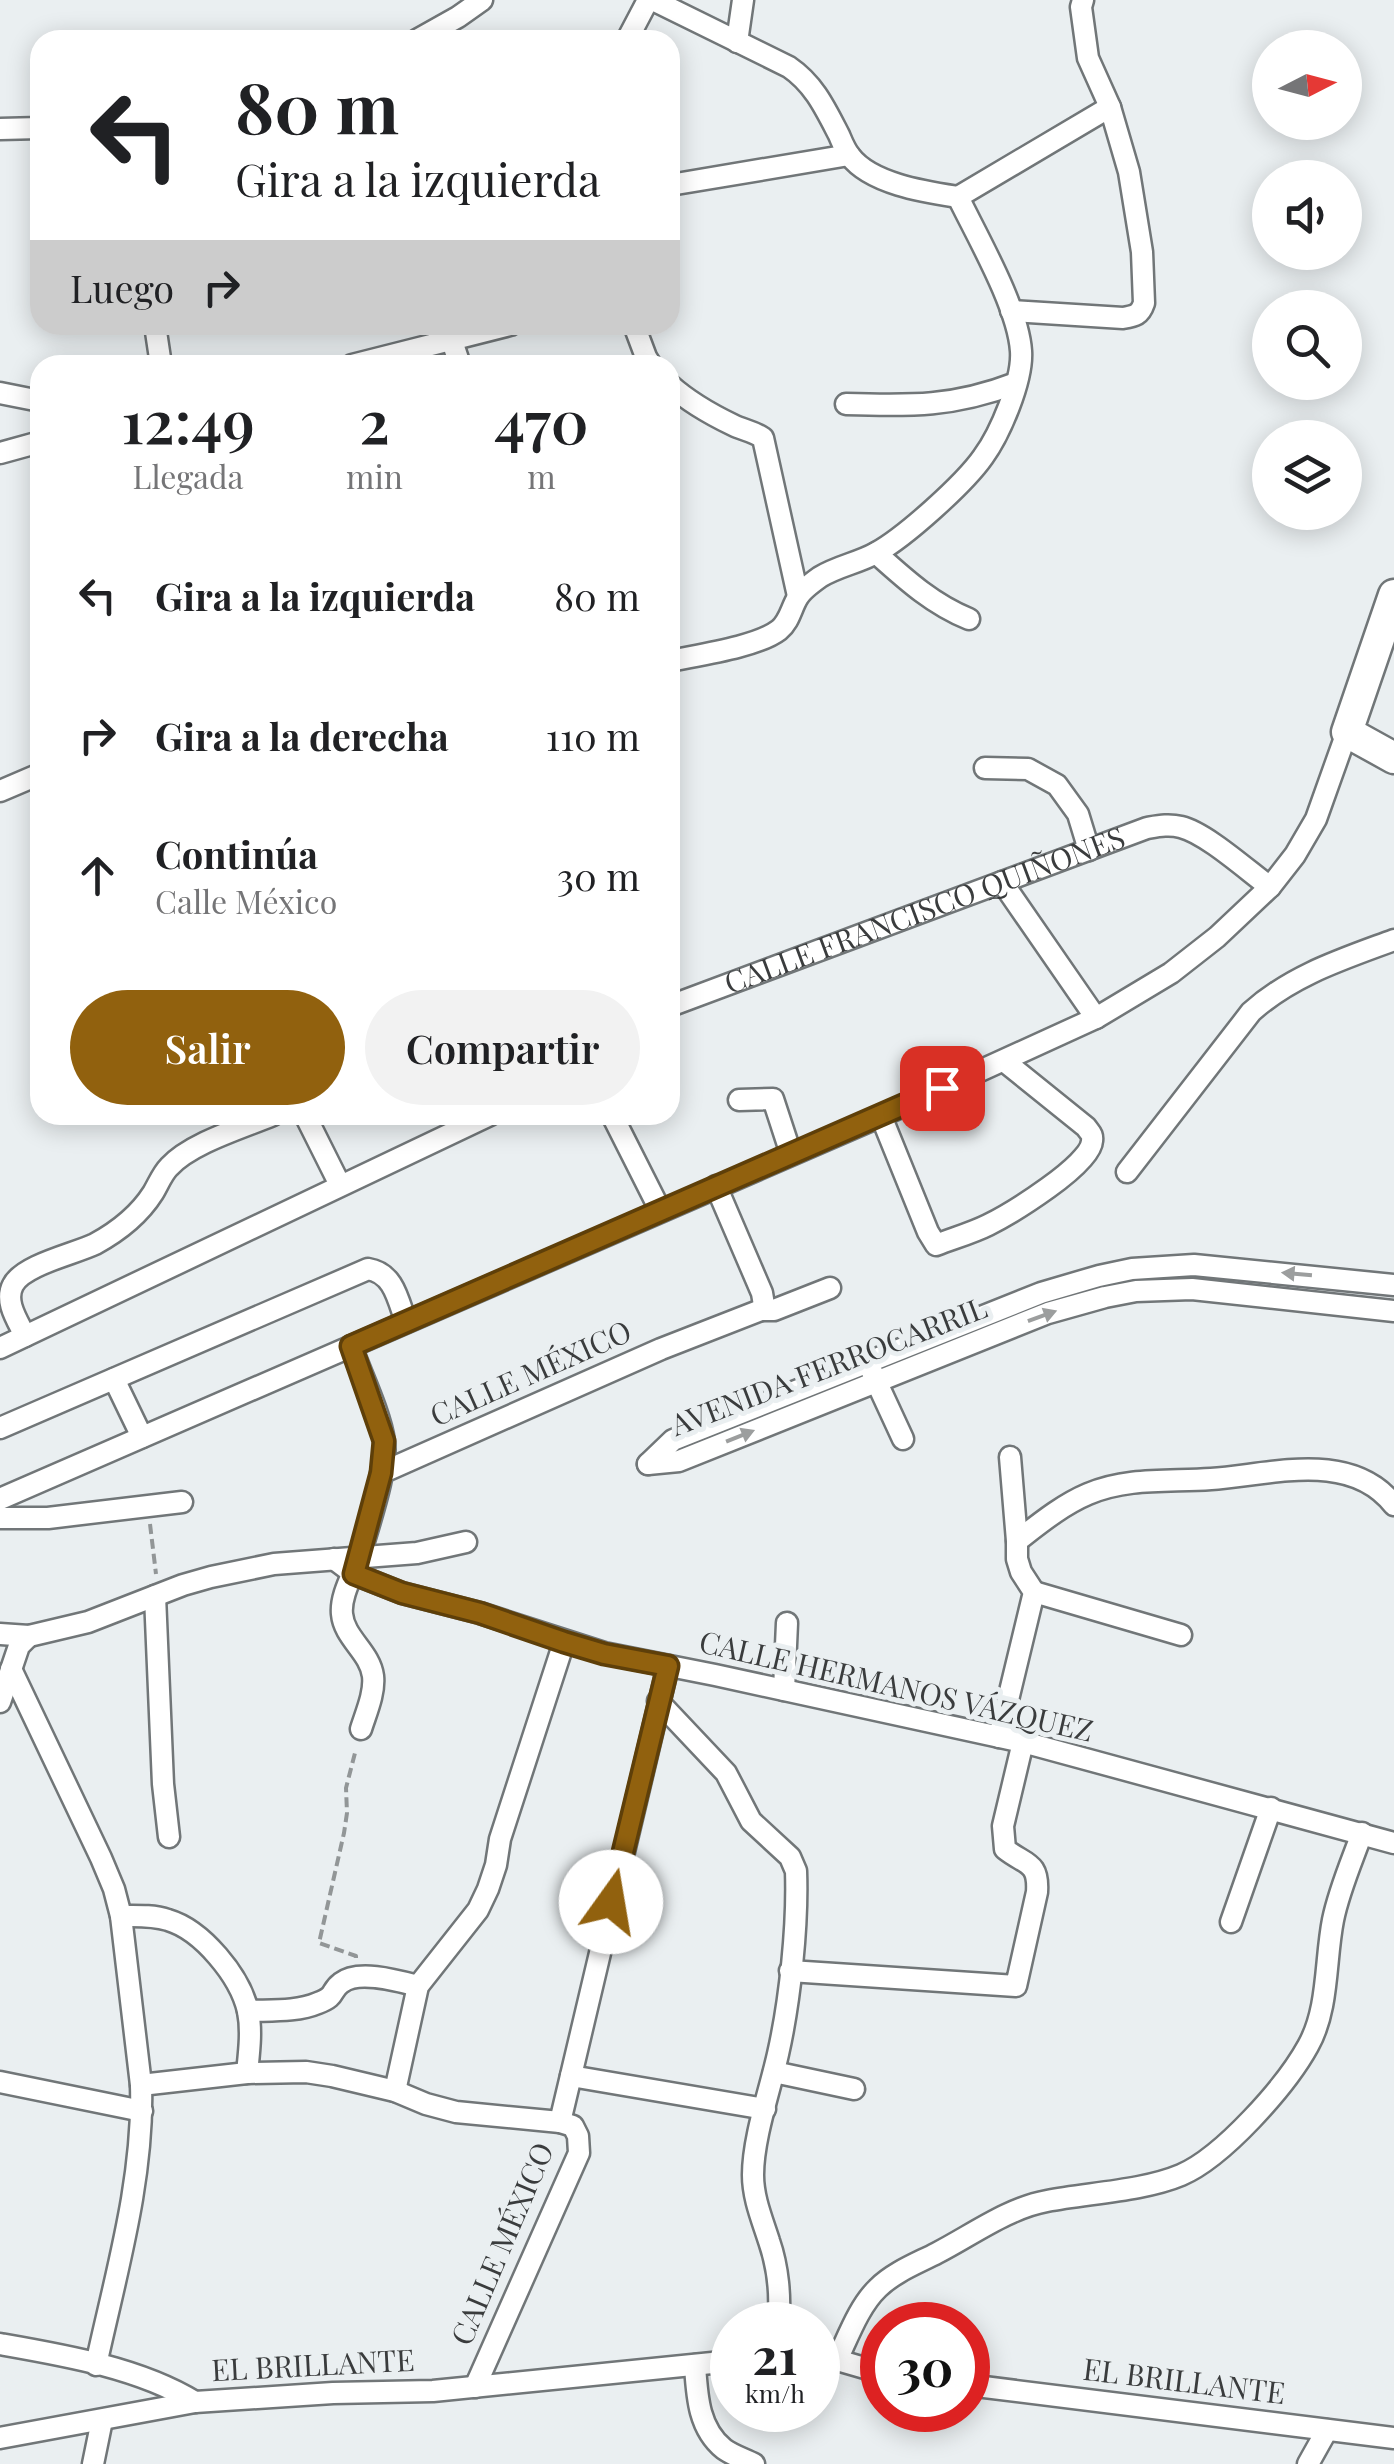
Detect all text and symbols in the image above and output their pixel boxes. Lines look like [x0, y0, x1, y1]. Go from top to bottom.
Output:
north arrow [1252, 30, 1362, 140]
map controls [1252, 30, 1362, 530]
text: 80 m [235, 58, 399, 152]
icon: left [70, 70, 200, 200]
text: Gira a la izquierda [235, 148, 600, 208]
button: sound [1252, 160, 1362, 270]
icon: right [194, 260, 249, 315]
text: Luego [70, 262, 174, 313]
button: search [1252, 290, 1362, 400]
text: 12:49 [121, 379, 255, 459]
text: 2 [359, 379, 390, 459]
text: 470 [494, 379, 589, 459]
button: layers [1252, 420, 1362, 530]
text: Llegada [133, 454, 243, 497]
text: min [346, 454, 403, 497]
text: m [527, 454, 556, 497]
icon: left [70, 568, 125, 623]
text: Gira a la izquierda [155, 570, 475, 621]
text: 80 m [554, 570, 640, 621]
icon: right [70, 708, 125, 763]
text: Gira a la derecha [155, 710, 449, 761]
text: 110 m [546, 710, 640, 761]
street label: CALLE FRANCISCO QUIÑONES [718, 816, 1130, 1002]
text: Continúa [155, 828, 318, 879]
icon: ahead [70, 848, 125, 903]
text: 30 m [557, 850, 640, 901]
text: Calle México [155, 879, 337, 922]
button: Salir [70, 990, 345, 1105]
button: Compartir [365, 990, 640, 1105]
pin [900, 1046, 985, 1131]
icon: arrive [915, 1061, 970, 1116]
one-way arrow [1281, 1266, 1313, 1282]
street label: AVENIDA FERROCARRIL [664, 1286, 992, 1444]
one-way arrow [1028, 1308, 1058, 1323]
street label: CALLE MÉXICO [423, 1310, 637, 1434]
one-way arrow [726, 1428, 756, 1444]
street label: CALLE HERMANOS VÁZQUEZ [696, 1620, 1097, 1750]
position arrow [559, 1850, 663, 1954]
street label: CALLE MÉXICO [441, 2136, 562, 2351]
speed limit sign: 30 [860, 2302, 990, 2432]
text: 21 [752, 2321, 798, 2388]
street label: EL BRILLANTE [210, 2339, 415, 2389]
street label: EL BRILLANTE [1081, 2348, 1287, 2412]
text: km/h [745, 2376, 805, 2409]

